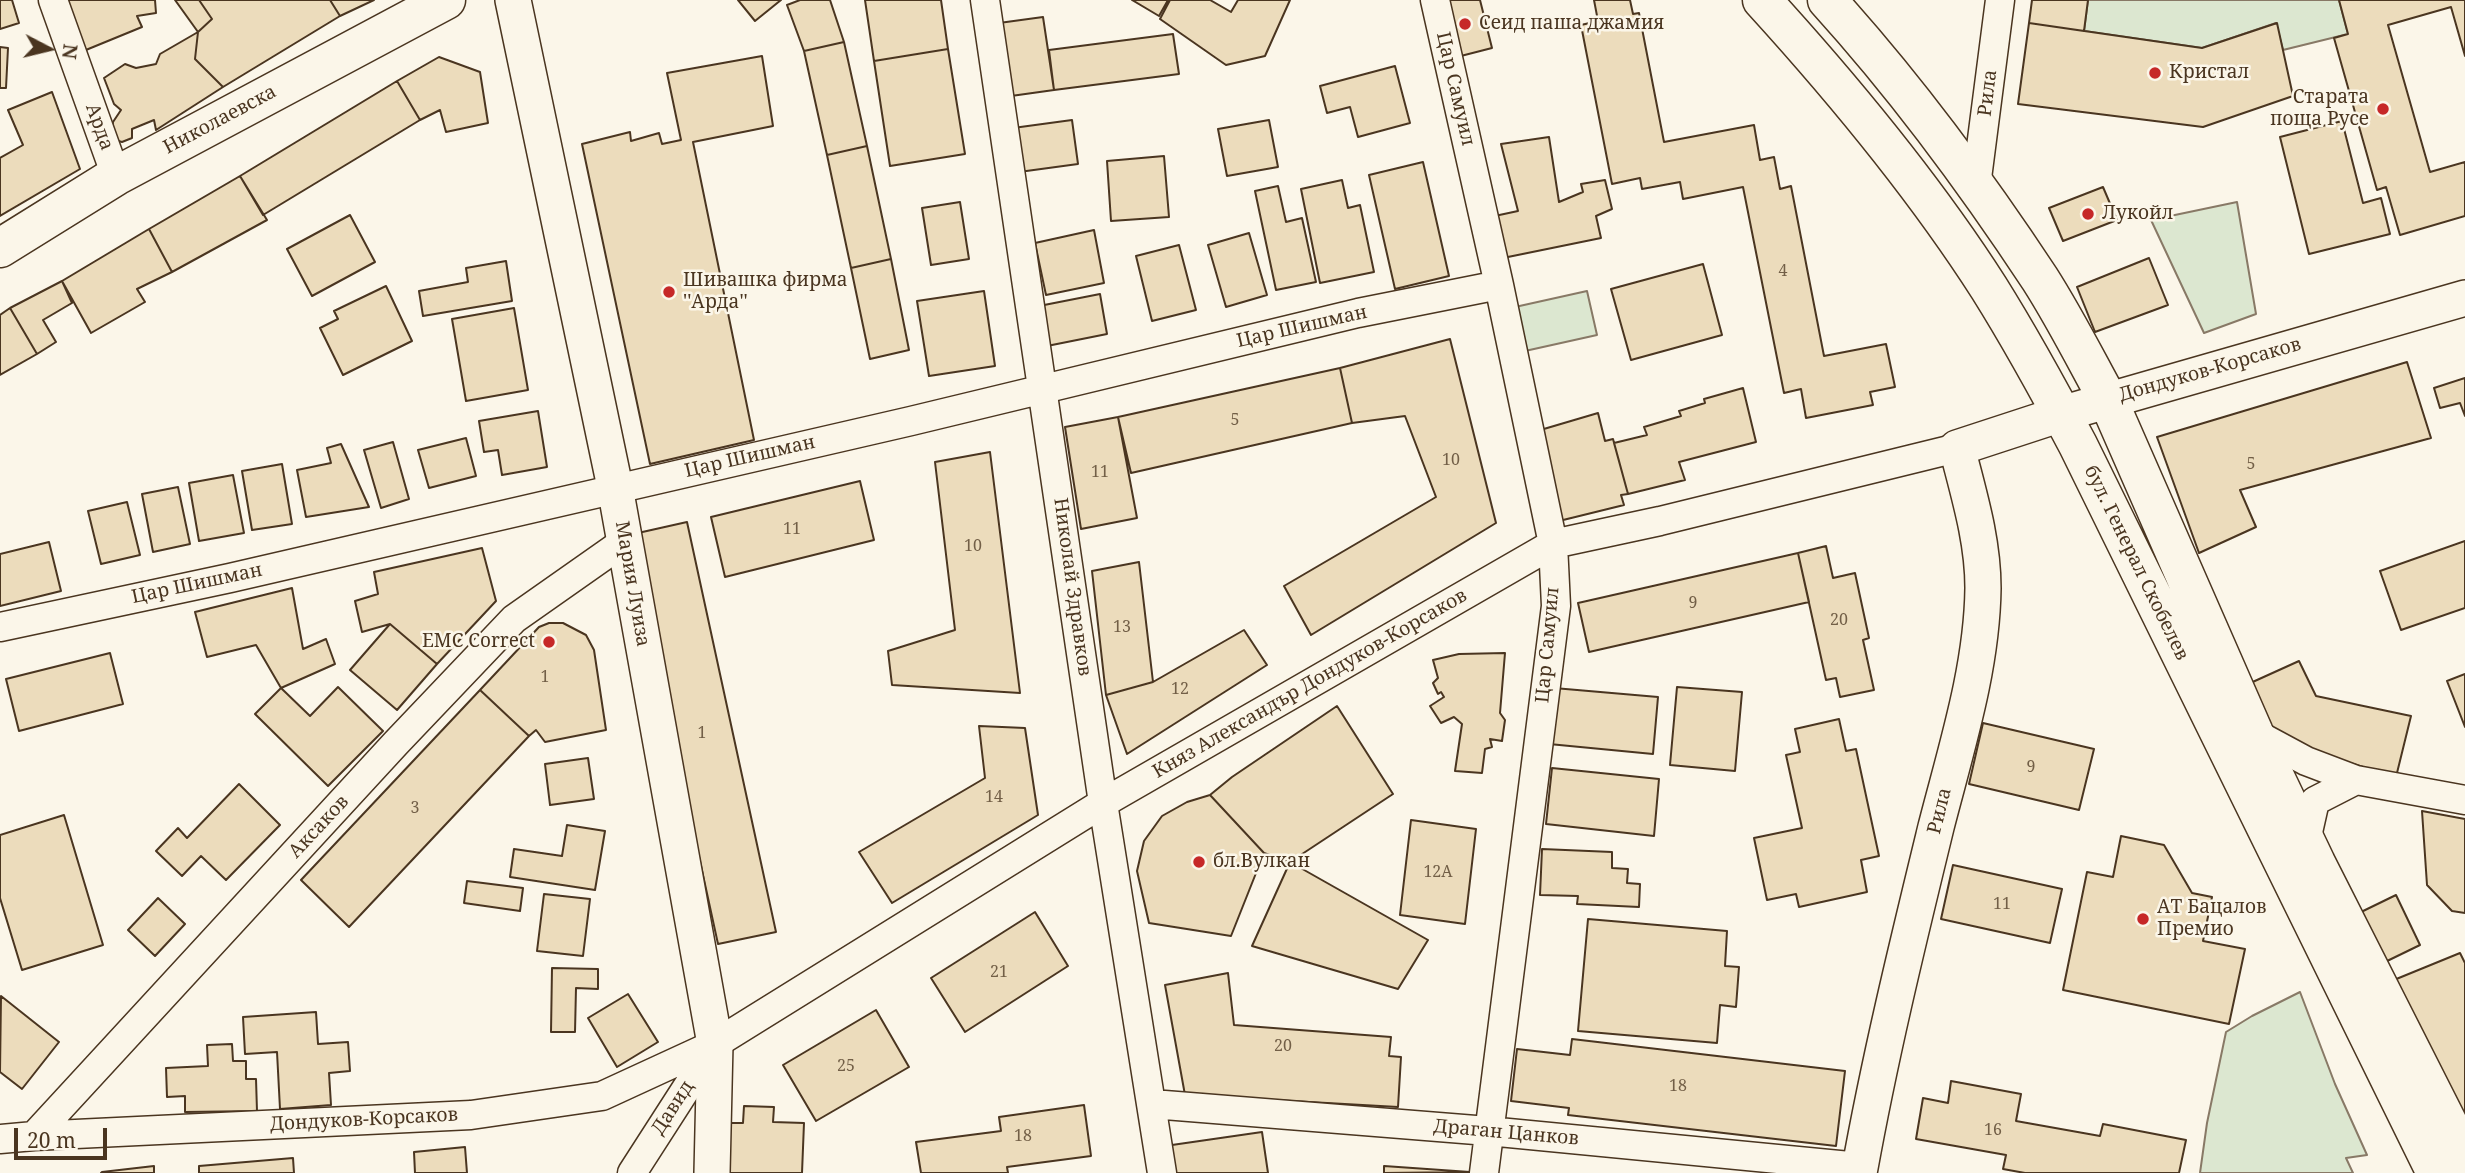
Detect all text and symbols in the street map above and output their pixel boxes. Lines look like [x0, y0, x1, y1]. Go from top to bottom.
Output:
place label: Сеид паша джамия [1479, 13, 1664, 35]
north arrow [14, 14, 84, 84]
marker: Сеид паша джамия [1457, 16, 1473, 32]
street label: Цар Самуил [1431, 30, 1479, 148]
text: N [56, 43, 84, 61]
place label: Кристал [2169, 62, 2249, 84]
marker: Кристал [2147, 65, 2163, 81]
street label: Рила [1974, 68, 2002, 118]
street label: Николаевска [160, 81, 280, 159]
place label: Старата поща Русе [2270, 87, 2369, 131]
street label: Арда [80, 101, 118, 153]
marker: Старата поща Русе [2375, 101, 2391, 117]
place label: Лукойл [2102, 203, 2173, 225]
marker: Лукойл [2080, 206, 2096, 222]
house number: 4 [1779, 261, 1787, 281]
place label: Шивашка фирма ''Арда'' [683, 270, 848, 314]
marker: Шивашка фирма ''Арда'' [661, 284, 677, 300]
street label: Цар Шишман [1235, 301, 1369, 353]
street label: Дондуков-Корсаков [2116, 333, 2304, 407]
house number: 5 [1231, 410, 1239, 430]
street label: Цар Шишман [683, 431, 817, 483]
house number: 10 [1442, 450, 1460, 470]
house number: 5 [2247, 454, 2255, 474]
house number: 11 [1091, 462, 1109, 482]
street label: бул. Генерал Скобелев [2079, 462, 2193, 664]
street label: Николай Здравков [1048, 496, 1096, 678]
street label: Мария Луиза [610, 519, 654, 649]
house number: 11 [783, 519, 801, 539]
house number: 10 [964, 536, 982, 556]
street label: Цар Шишман [130, 559, 264, 609]
street label: Княз Александър Дондуков-Корсаков [1149, 584, 1471, 784]
street label: Цар Самуил [1532, 586, 1564, 704]
house number: 9 [1689, 593, 1697, 613]
house number: 20 [1830, 610, 1848, 630]
house number: 13 [1113, 617, 1131, 637]
place label: EMC Correct [422, 631, 535, 653]
marker: EMC Correct [541, 634, 557, 650]
house number: 1 [541, 667, 549, 687]
house number: 12 [1171, 679, 1189, 699]
house number: 1 [698, 723, 706, 743]
house number: 9 [2027, 757, 2035, 777]
street label: Рила [1923, 785, 1957, 837]
house number: 14 [985, 787, 1003, 807]
street label: Аксаков [284, 791, 354, 863]
house number: 3 [411, 798, 419, 818]
place label: бл.Вулкан [1213, 851, 1310, 873]
marker: бл.Вулкан [1191, 854, 1207, 870]
house number: 12А [1423, 862, 1453, 882]
house number: 11 [1993, 894, 2011, 914]
place label: АТ Бацалов Премио [2157, 897, 2266, 941]
marker: АТ Бацалов Премио [2135, 911, 2151, 927]
house number: 21 [990, 962, 1008, 982]
house number: 20 [1274, 1036, 1292, 1056]
house number: 25 [837, 1056, 855, 1076]
house number: 18 [1669, 1076, 1687, 1096]
street label: Давид [647, 1077, 699, 1139]
street label: Дондуков-Корсаков [269, 1104, 459, 1136]
scale bar [18, 1114, 110, 1158]
street label: Драган Цанков [1432, 1115, 1580, 1151]
house number: 16 [1984, 1120, 2002, 1140]
text: 20 m [27, 1126, 76, 1154]
house number: 18 [1014, 1126, 1032, 1146]

